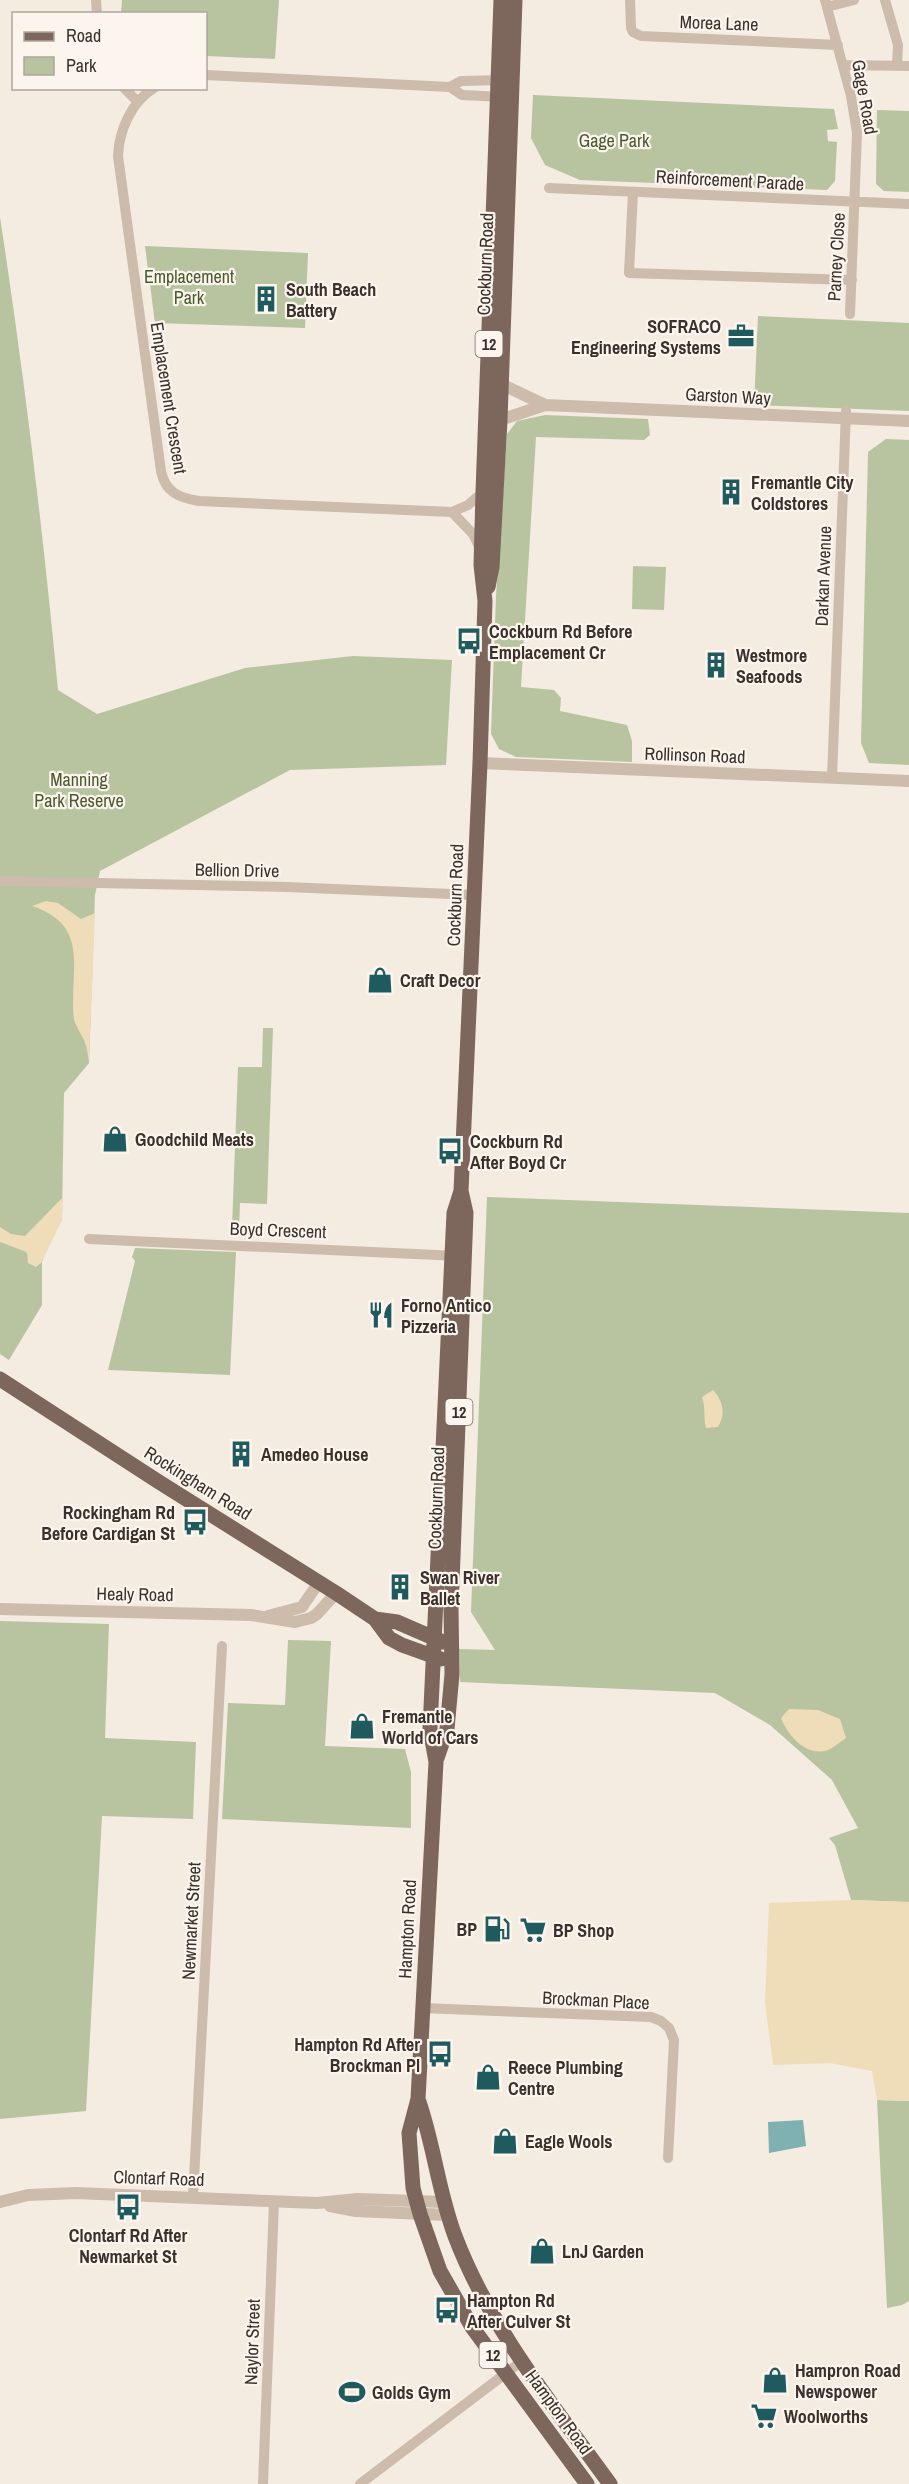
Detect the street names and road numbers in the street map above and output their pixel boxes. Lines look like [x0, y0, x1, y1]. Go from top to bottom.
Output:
street label: Morea Lane [679, 9, 759, 37]
street label: Gage Road [846, 58, 884, 136]
street label: Reinforcement Parade [655, 164, 805, 196]
street label: Cockburn Road [471, 212, 499, 316]
street label: Parney Close [821, 212, 851, 302]
street label: Emplacement Crescent [145, 320, 193, 476]
road number: 12 [476, 331, 502, 357]
street label: Garston Way [685, 381, 772, 411]
street label: Darkan Avenue [809, 525, 837, 627]
street label: Rollinson Road [644, 741, 746, 769]
street label: Cockburn Road [441, 843, 469, 947]
street label: Bellion Drive [195, 857, 279, 883]
street label: Boyd Crescent [229, 1216, 327, 1244]
road number: 12 [446, 1399, 472, 1425]
street label: Rockingham Road [140, 1440, 256, 1526]
street label: Cockburn Road [422, 1446, 450, 1550]
street label: Healy Road [96, 1581, 174, 1607]
street label: Newmarket Street [175, 1861, 207, 1981]
street label: Hampton Road [392, 1879, 422, 1979]
street label: Brockman Place [542, 1985, 650, 2015]
street label: Clontarf Road [113, 2164, 205, 2192]
street label: Naylor Street [238, 2299, 266, 2385]
road number: 12 [480, 2342, 506, 2368]
street label: Hampton Road [520, 2364, 598, 2460]

